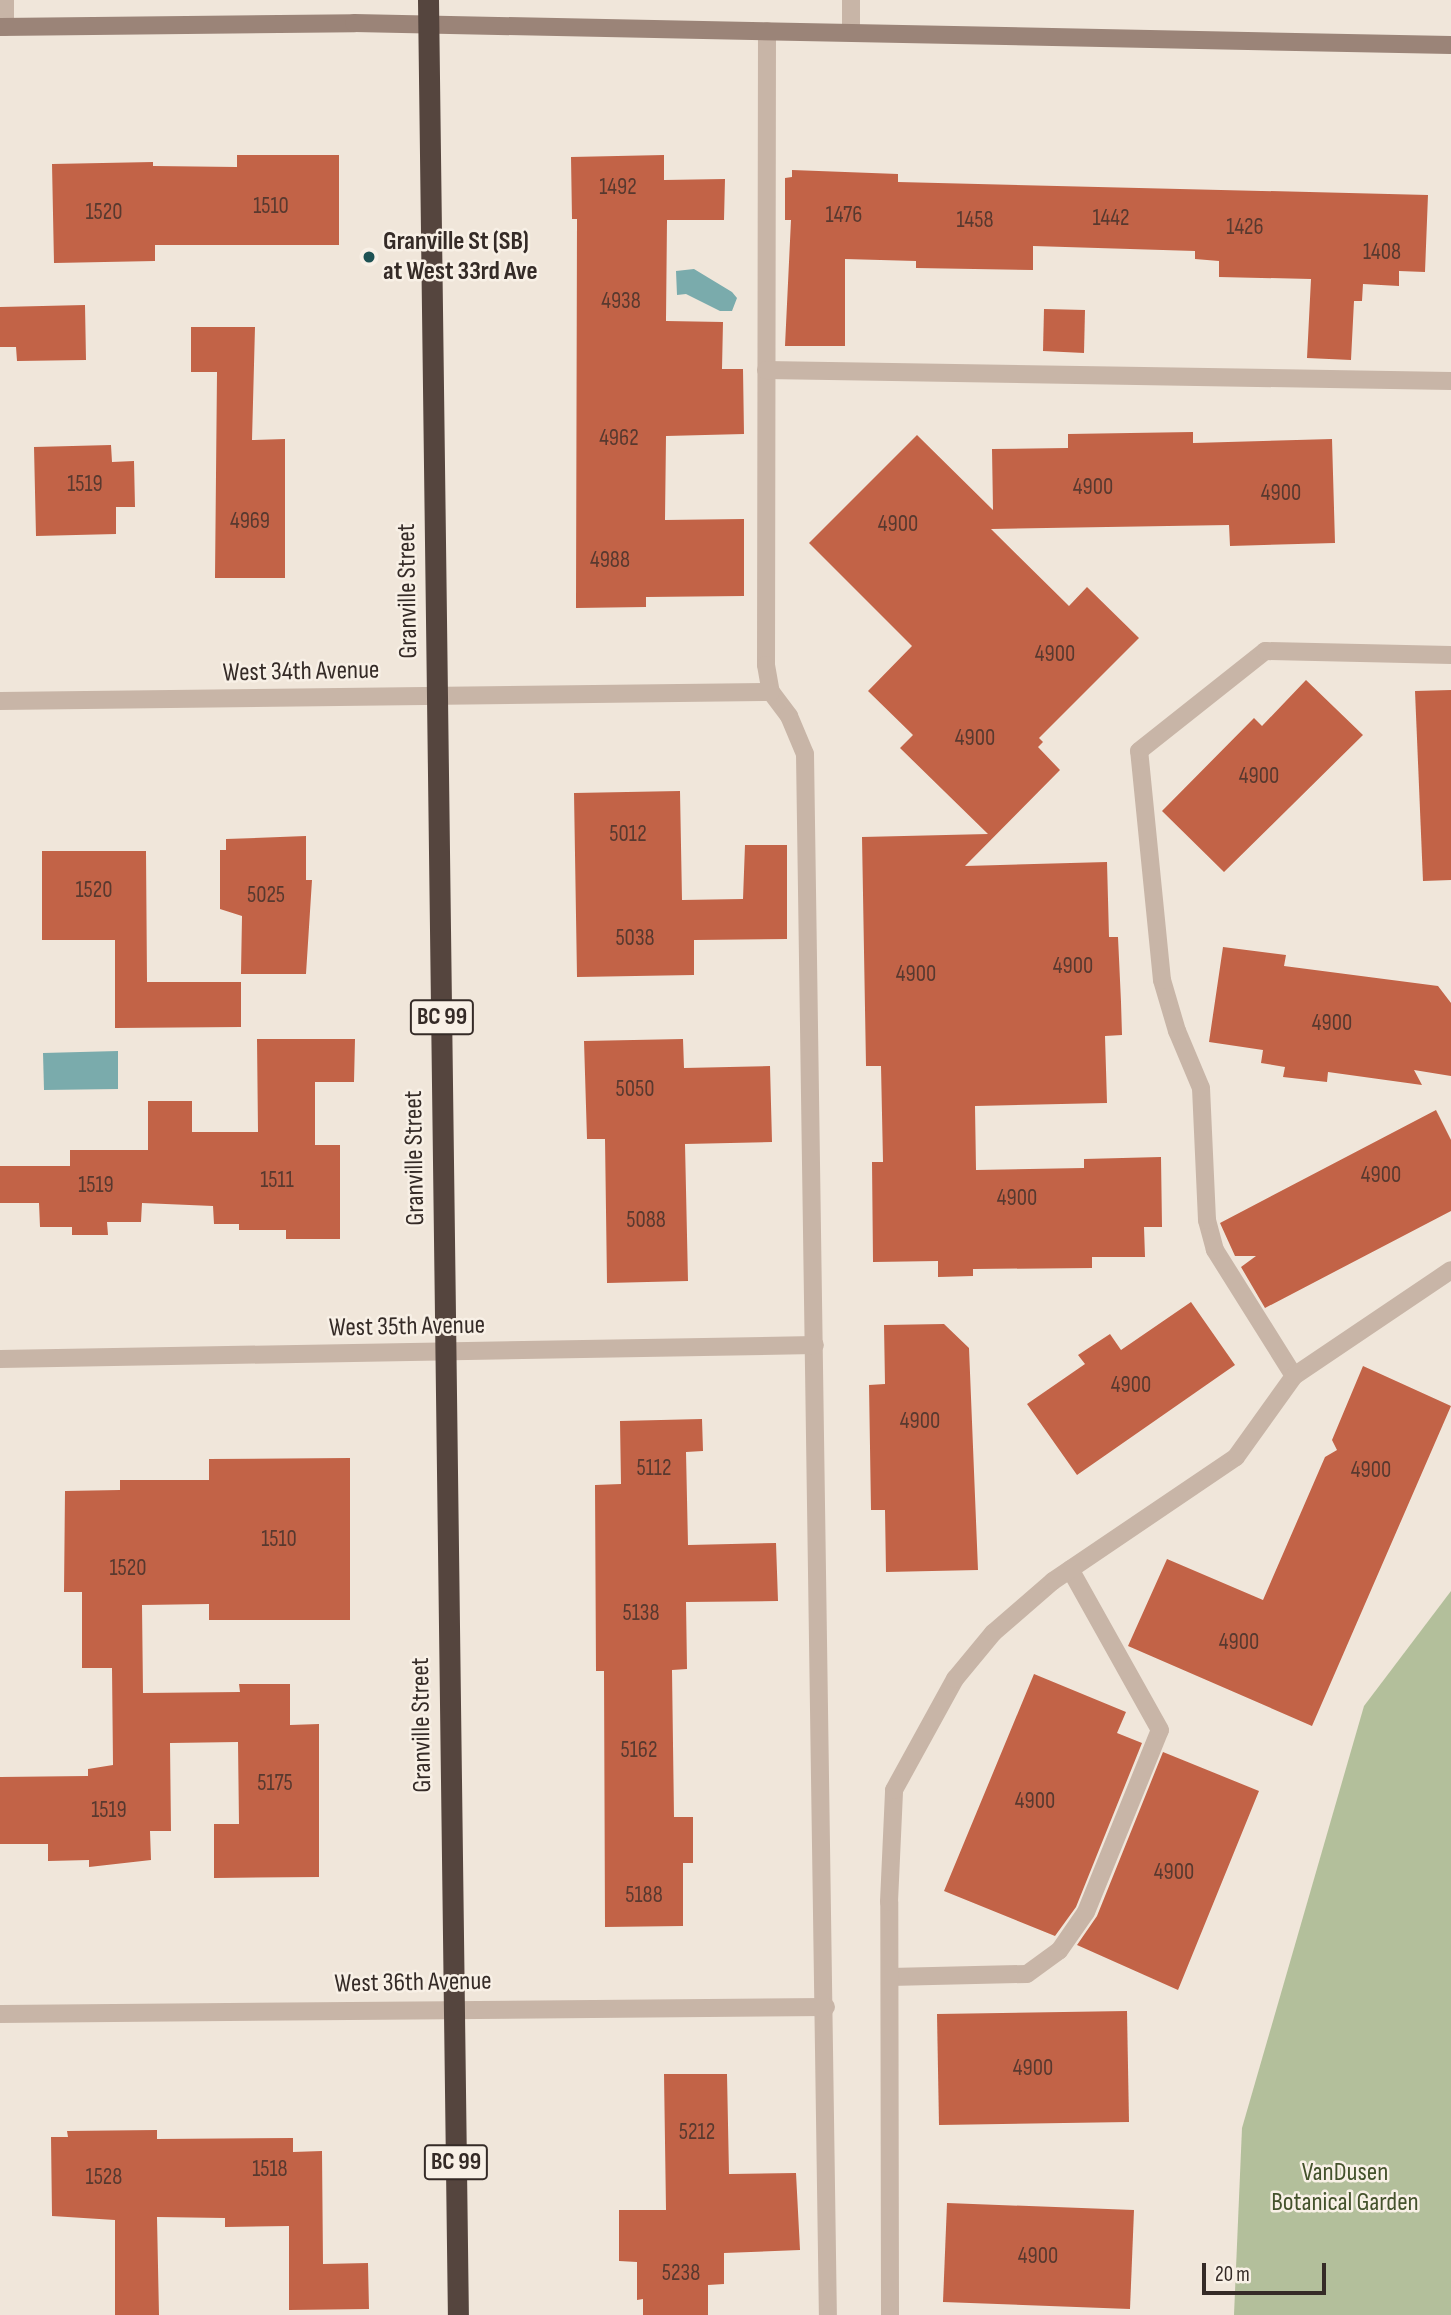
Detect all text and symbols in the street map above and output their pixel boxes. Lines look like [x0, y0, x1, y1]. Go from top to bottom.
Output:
house number: 1492 [599, 173, 637, 201]
house number: 1510 [253, 192, 289, 220]
house number: 1520 [85, 198, 123, 226]
house number: 1476 [826, 201, 862, 229]
house number: 1442 [1093, 204, 1129, 232]
house number: 1458 [956, 206, 994, 234]
house number: 1426 [1226, 213, 1264, 241]
place label: Granville St (SB) at West 33rd Ave [383, 226, 538, 288]
house number: 1408 [1363, 238, 1401, 266]
marker: Granville St (SB) at West 33rd Ave [361, 249, 377, 265]
house number: 4938 [601, 287, 641, 315]
house number: 4962 [599, 424, 639, 452]
house number: 1519 [67, 470, 103, 498]
house number: 4900 [1073, 473, 1113, 501]
house number: 4900 [1261, 479, 1301, 507]
house number: 4969 [230, 507, 270, 535]
house number: 4900 [878, 510, 918, 538]
street label: Granville Street [391, 523, 425, 659]
house number: 4988 [590, 546, 630, 574]
house number: 4900 [1035, 640, 1075, 668]
street label: West 34th Avenue [222, 655, 380, 689]
house number: 4900 [955, 724, 995, 752]
house number: 4900 [1239, 762, 1279, 790]
house number: 5012 [609, 820, 647, 848]
house number: 1520 [75, 876, 113, 904]
house number: 5025 [247, 881, 285, 909]
house number: 5038 [615, 924, 655, 952]
house number: 4900 [1053, 952, 1093, 980]
house number: 4900 [896, 960, 936, 988]
road number: BC 99 [409, 996, 475, 1037]
house number: 4900 [1312, 1009, 1352, 1037]
house number: 5050 [616, 1075, 654, 1103]
street label: Granville Street [398, 1090, 432, 1226]
house number: 4900 [1361, 1161, 1401, 1189]
house number: 1511 [260, 1166, 294, 1194]
house number: 1519 [78, 1171, 114, 1199]
house number: 4900 [997, 1184, 1037, 1212]
house number: 5088 [626, 1206, 666, 1234]
street label: West 35th Avenue [329, 1310, 485, 1344]
house number: 4900 [1111, 1371, 1151, 1399]
house number: 4900 [900, 1407, 940, 1435]
house number: 5112 [636, 1454, 672, 1482]
house number: 4900 [1351, 1456, 1391, 1484]
house number: 1510 [261, 1525, 297, 1553]
house number: 1520 [109, 1554, 147, 1582]
house number: 5138 [623, 1599, 659, 1627]
house number: 4900 [1219, 1628, 1259, 1656]
street label: Granville Street [405, 1657, 439, 1793]
house number: 5162 [620, 1736, 658, 1764]
house number: 5175 [257, 1769, 293, 1797]
house number: 4900 [1015, 1787, 1055, 1815]
house number: 1519 [91, 1796, 127, 1824]
house number: 4900 [1154, 1858, 1194, 1886]
house number: 5188 [625, 1881, 663, 1909]
street label: West 36th Avenue [334, 1966, 492, 2000]
house number: 4900 [1013, 2054, 1053, 2082]
house number: 5212 [679, 2118, 715, 2146]
road number: BC 99 [423, 2141, 489, 2182]
house number: 1518 [252, 2155, 288, 2183]
park label: VanDusen Botanical Garden [1271, 2157, 1419, 2218]
house number: 1528 [86, 2163, 122, 2191]
house number: 4900 [1018, 2242, 1058, 2270]
scale bar [1206, 2248, 1330, 2292]
house number: 5238 [662, 2259, 700, 2287]
text: 20 m [1215, 2262, 1250, 2287]

